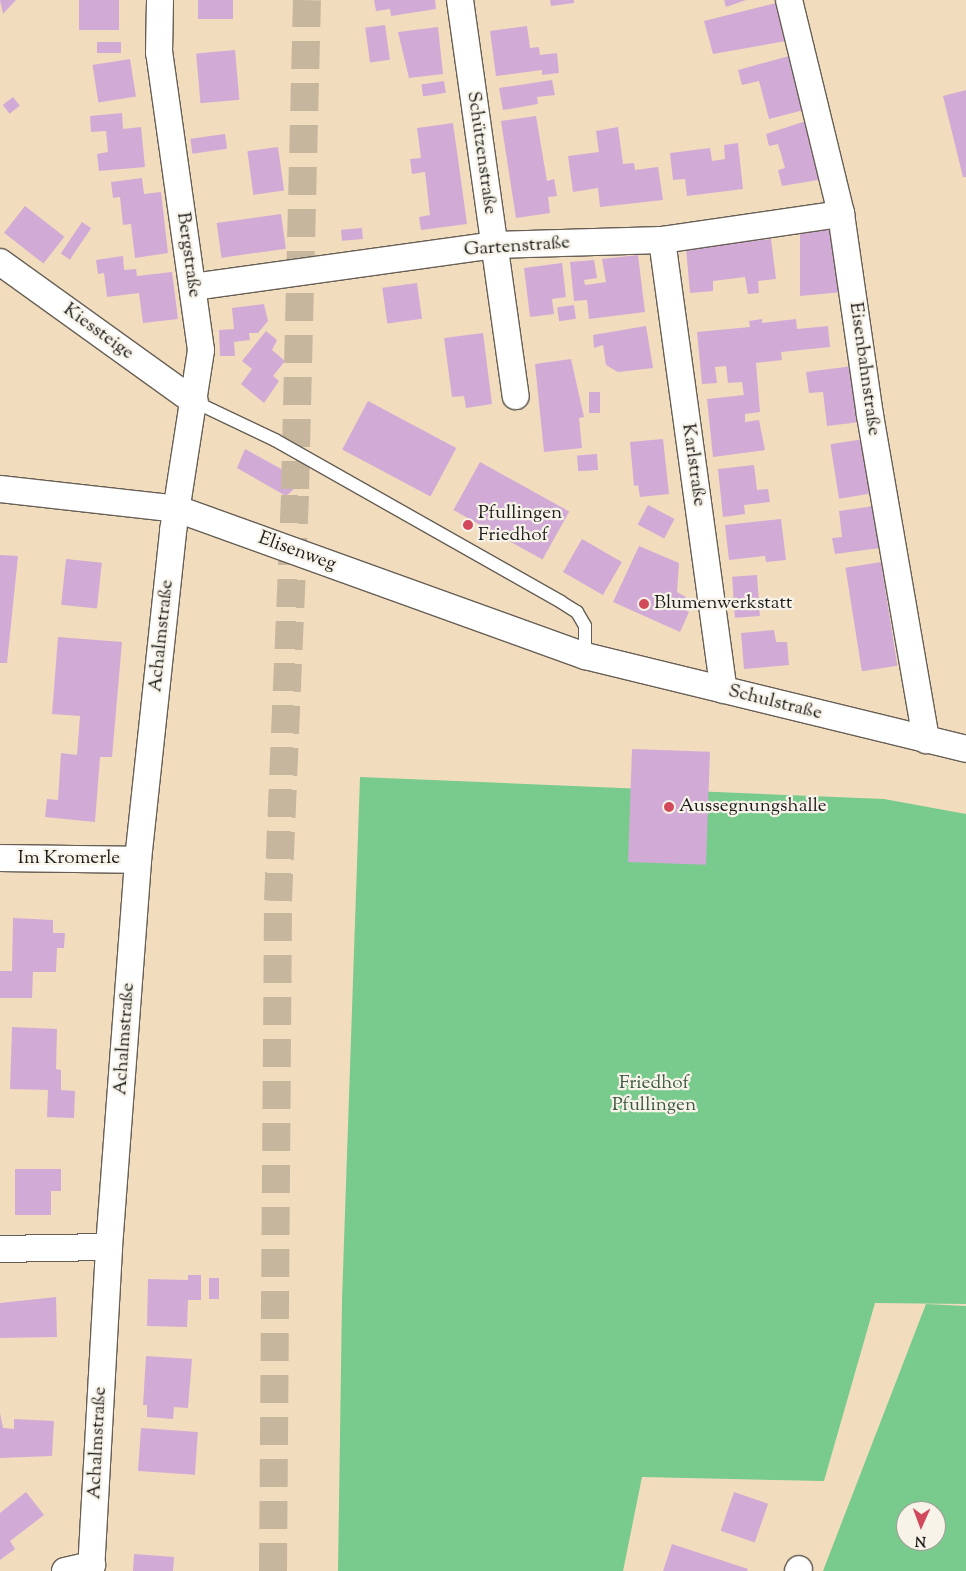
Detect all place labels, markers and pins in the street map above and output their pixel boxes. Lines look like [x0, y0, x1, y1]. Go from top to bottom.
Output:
place label: Pfullingen Friedhof [478, 503, 562, 547]
marker: Pfullingen Friedhof [462, 519, 474, 531]
place label: Blumenwerkstatt [654, 593, 792, 615]
marker: Blumenwerkstatt [638, 598, 650, 610]
place label: Aussegnungshalle [679, 796, 827, 818]
marker: Aussegnungshalle [663, 801, 675, 813]

